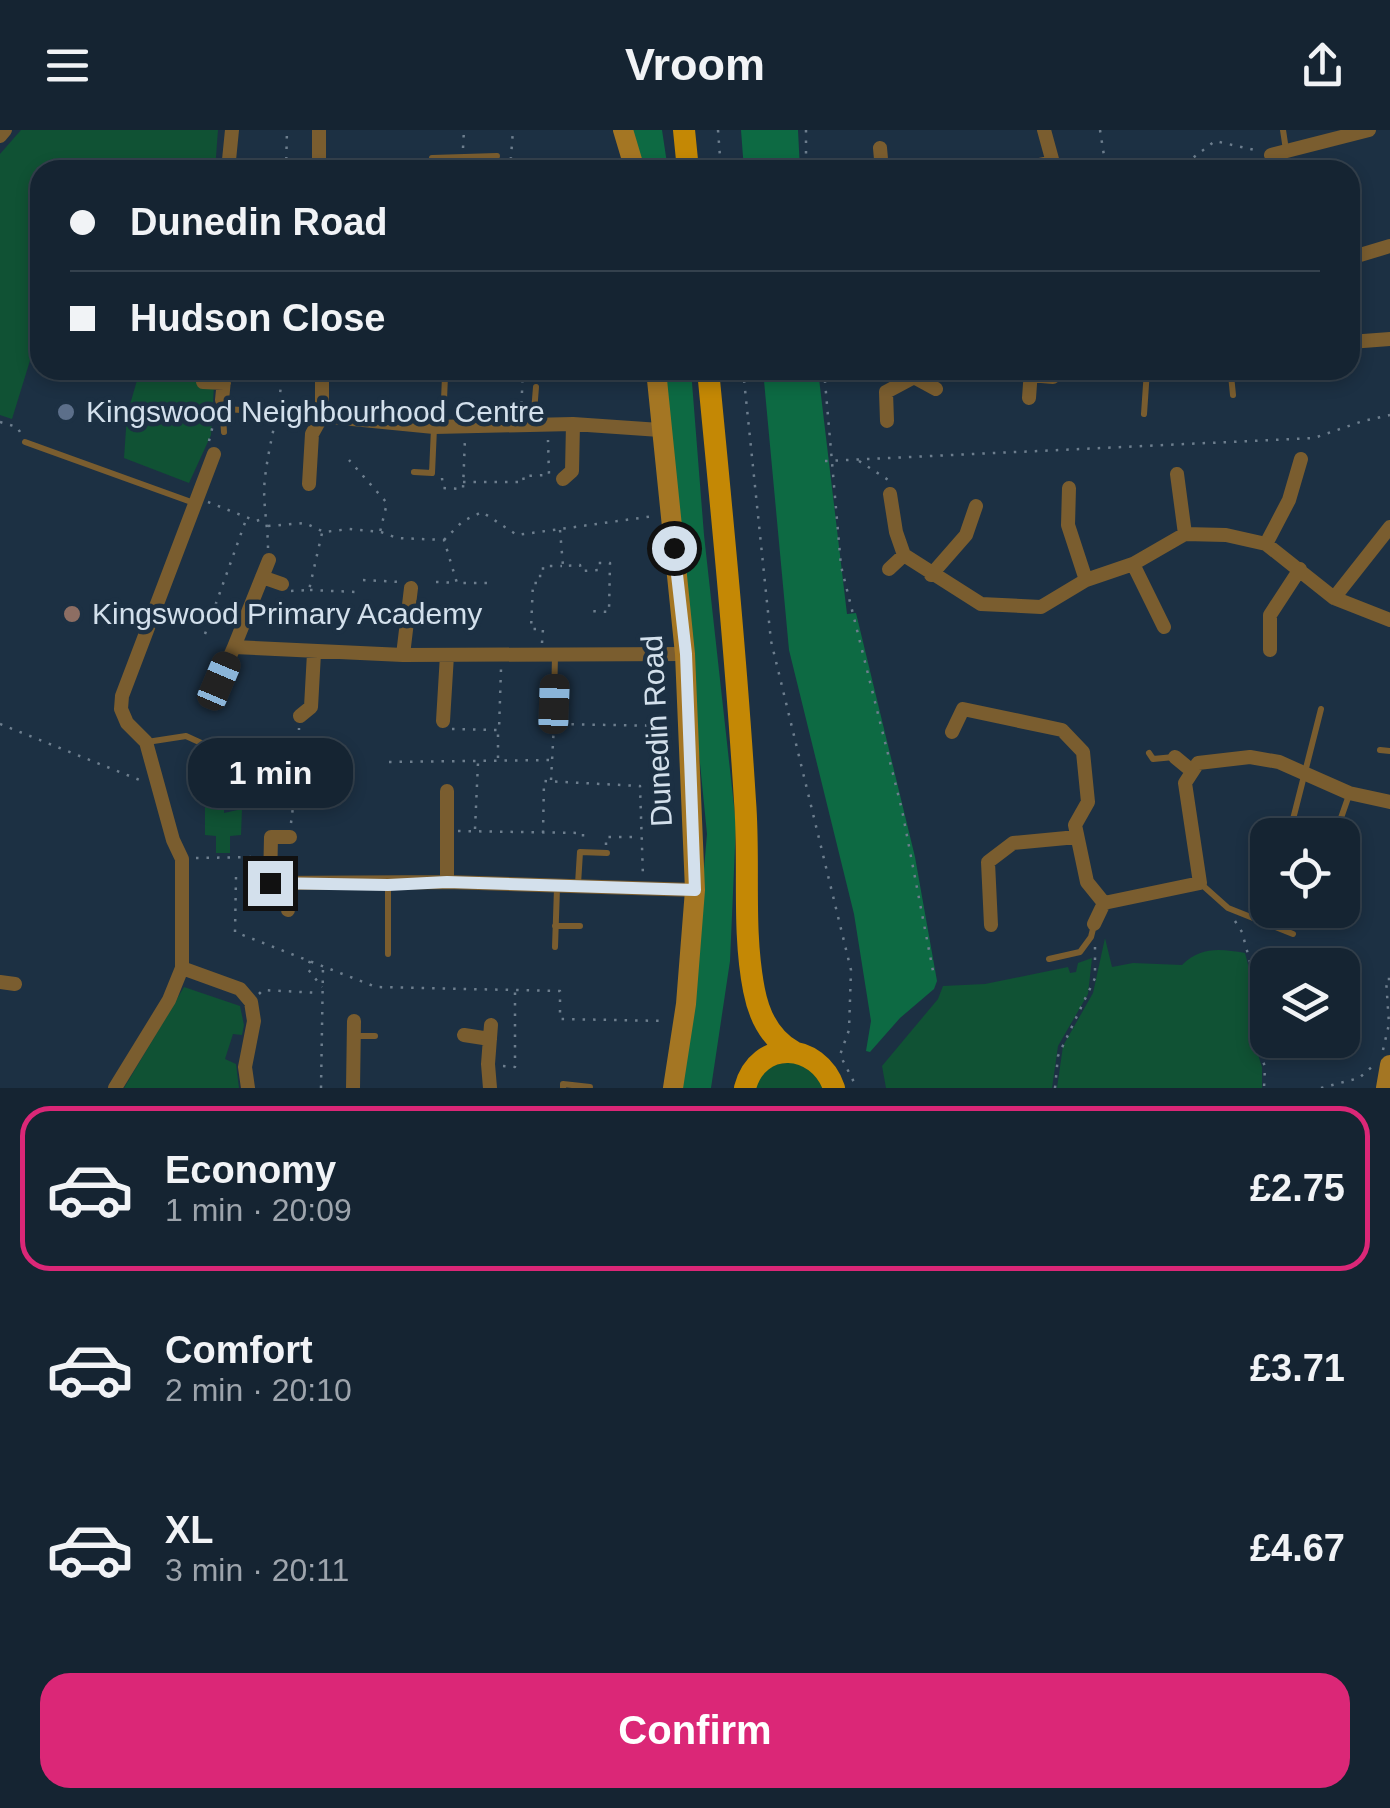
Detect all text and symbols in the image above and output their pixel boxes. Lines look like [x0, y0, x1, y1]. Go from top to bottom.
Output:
icon: menu [40, 38, 95, 93]
icon: share [1295, 38, 1350, 93]
text: Vroom [625, 39, 765, 90]
text: Dunedin Road [130, 201, 388, 243]
text: Hudson Close [130, 297, 385, 339]
place label: Kingswood Neighbourhood Centre [86, 395, 545, 428]
marker: Kingswood Neighbourhood Centre [55, 401, 77, 423]
route start [652, 526, 697, 571]
place label: Kingswood Primary Academy [92, 597, 482, 630]
marker: Kingswood Primary Academy [61, 603, 83, 625]
street label: Dunedin Road [635, 634, 678, 828]
car [193, 648, 245, 714]
car [538, 673, 570, 735]
callout: 1 min [188, 738, 352, 808]
text: 1 min [229, 755, 312, 791]
map controls [1250, 818, 1360, 1058]
button: locate [1250, 818, 1360, 928]
route end [248, 861, 293, 906]
button: layers [1250, 948, 1360, 1058]
icon: car [45, 1144, 135, 1234]
text: Economy [165, 1149, 336, 1191]
text: £2.75 [1250, 1167, 1345, 1209]
text: 1 min · 20:09 [165, 1192, 352, 1228]
icon: car [45, 1324, 135, 1414]
text: Comfort [165, 1329, 313, 1371]
text: £3.71 [1250, 1347, 1345, 1389]
text: 2 min · 20:10 [165, 1372, 352, 1408]
icon: car [45, 1504, 135, 1594]
text: XL [165, 1509, 214, 1551]
text: £4.67 [1250, 1527, 1345, 1569]
text: 3 min · 20:11 [165, 1552, 349, 1588]
button: Confirm [40, 1673, 1350, 1788]

